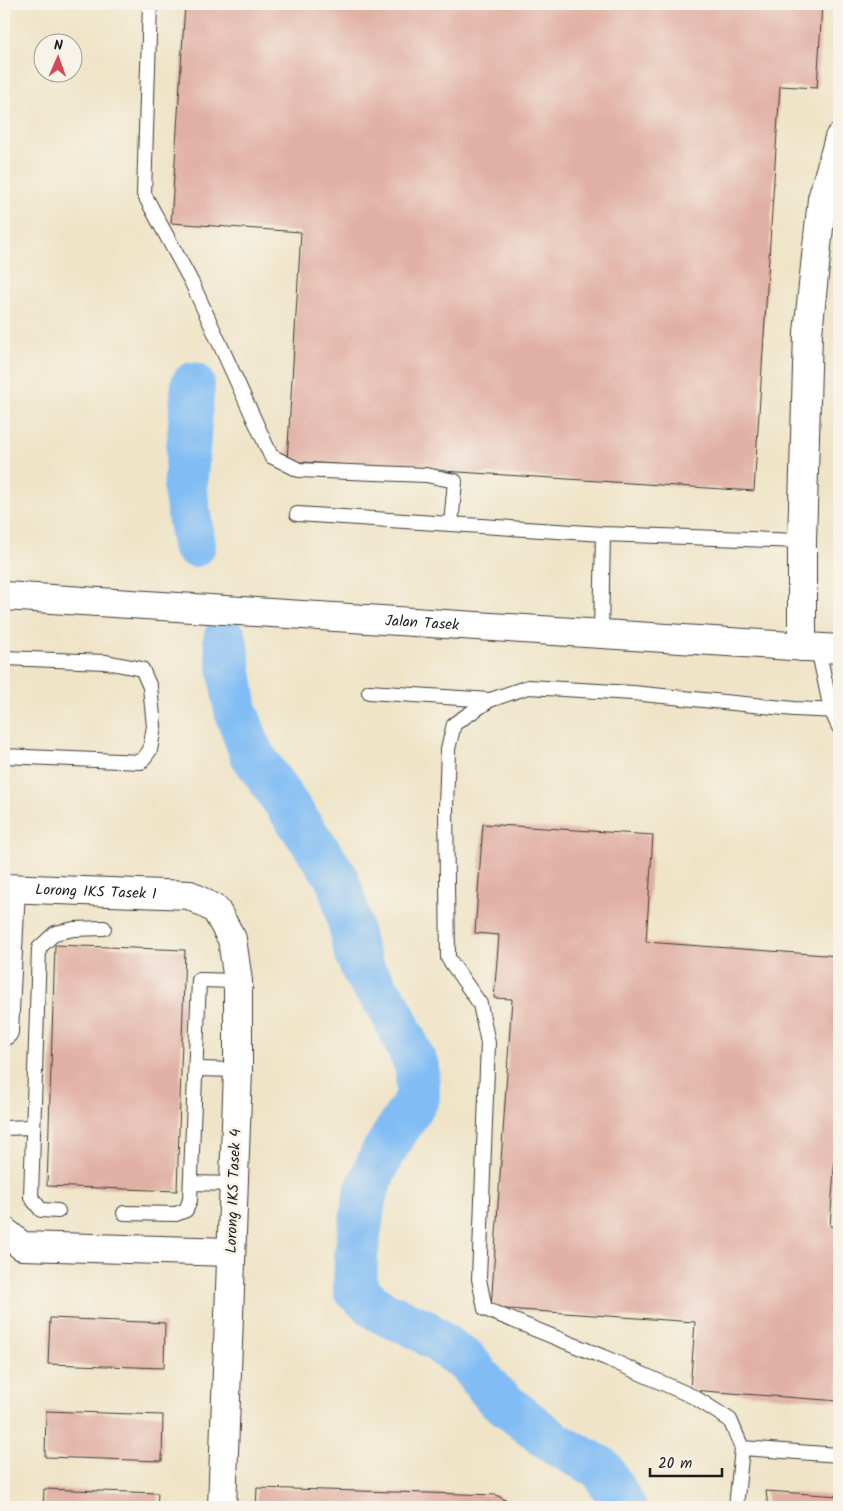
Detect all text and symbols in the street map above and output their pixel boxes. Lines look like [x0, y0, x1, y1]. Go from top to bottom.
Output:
north arrow [32, 32, 82, 82]
text: N [54, 35, 63, 57]
street label: Jalan Tasek [384, 609, 461, 638]
street label: Lorong IKS Tasek 1 [35, 878, 157, 907]
street label: Lorong IKS Tasek 4 [220, 1128, 248, 1254]
scale bar [650, 1446, 723, 1478]
text: 20 m [658, 1452, 692, 1476]

